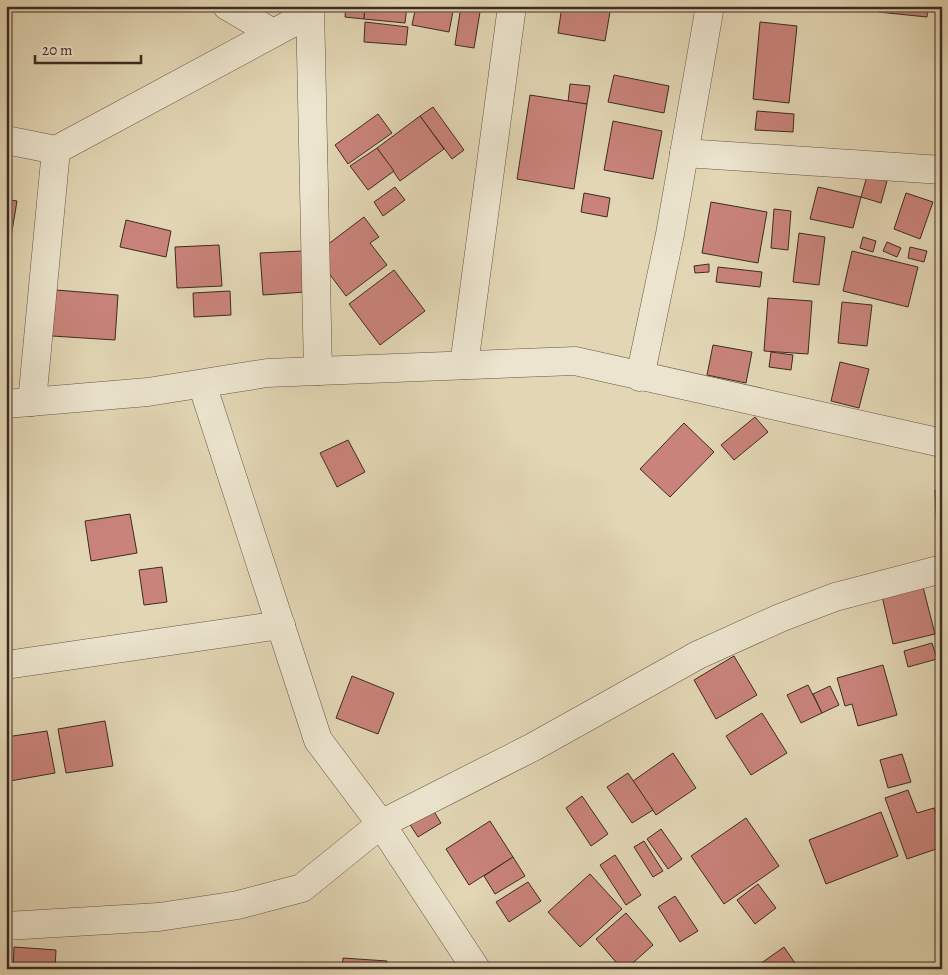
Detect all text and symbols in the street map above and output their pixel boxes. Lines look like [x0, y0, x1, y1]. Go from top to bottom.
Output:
scale bar [35, 32, 141, 64]
text: 20 m [42, 40, 73, 60]

